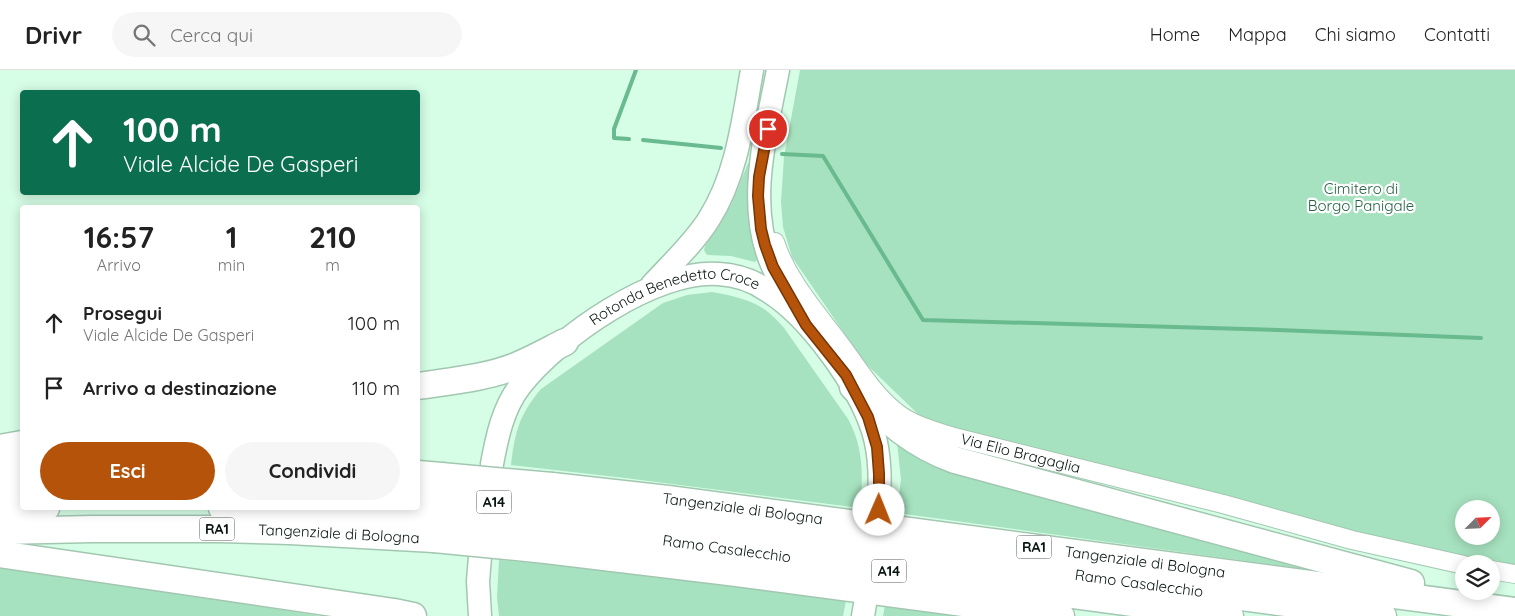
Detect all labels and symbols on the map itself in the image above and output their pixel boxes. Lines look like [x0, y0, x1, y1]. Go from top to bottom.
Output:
pin [747, 108, 789, 150]
park label: Cimitero di Borgo Panigale [1308, 179, 1414, 215]
street label: Rotonda Benedetto Croce [585, 264, 763, 329]
street label: Via Elio Bragaglia [959, 429, 1082, 477]
position arrow [852, 483, 904, 535]
street label: Tangenziale di Bologna [661, 488, 824, 528]
road number: A14 [476, 491, 512, 514]
north arrow [1455, 500, 1500, 545]
road number: RA1 [200, 518, 234, 540]
street label: Tangenziale di Bologna [258, 520, 420, 547]
street label: Ramo Casalecchio [661, 530, 792, 566]
road number: RA1 [1016, 536, 1052, 558]
street label: Tangenziale di Bologna [1064, 542, 1227, 582]
road number: A14 [872, 560, 906, 582]
street label: Ramo Casalecchio [1074, 565, 1204, 601]

